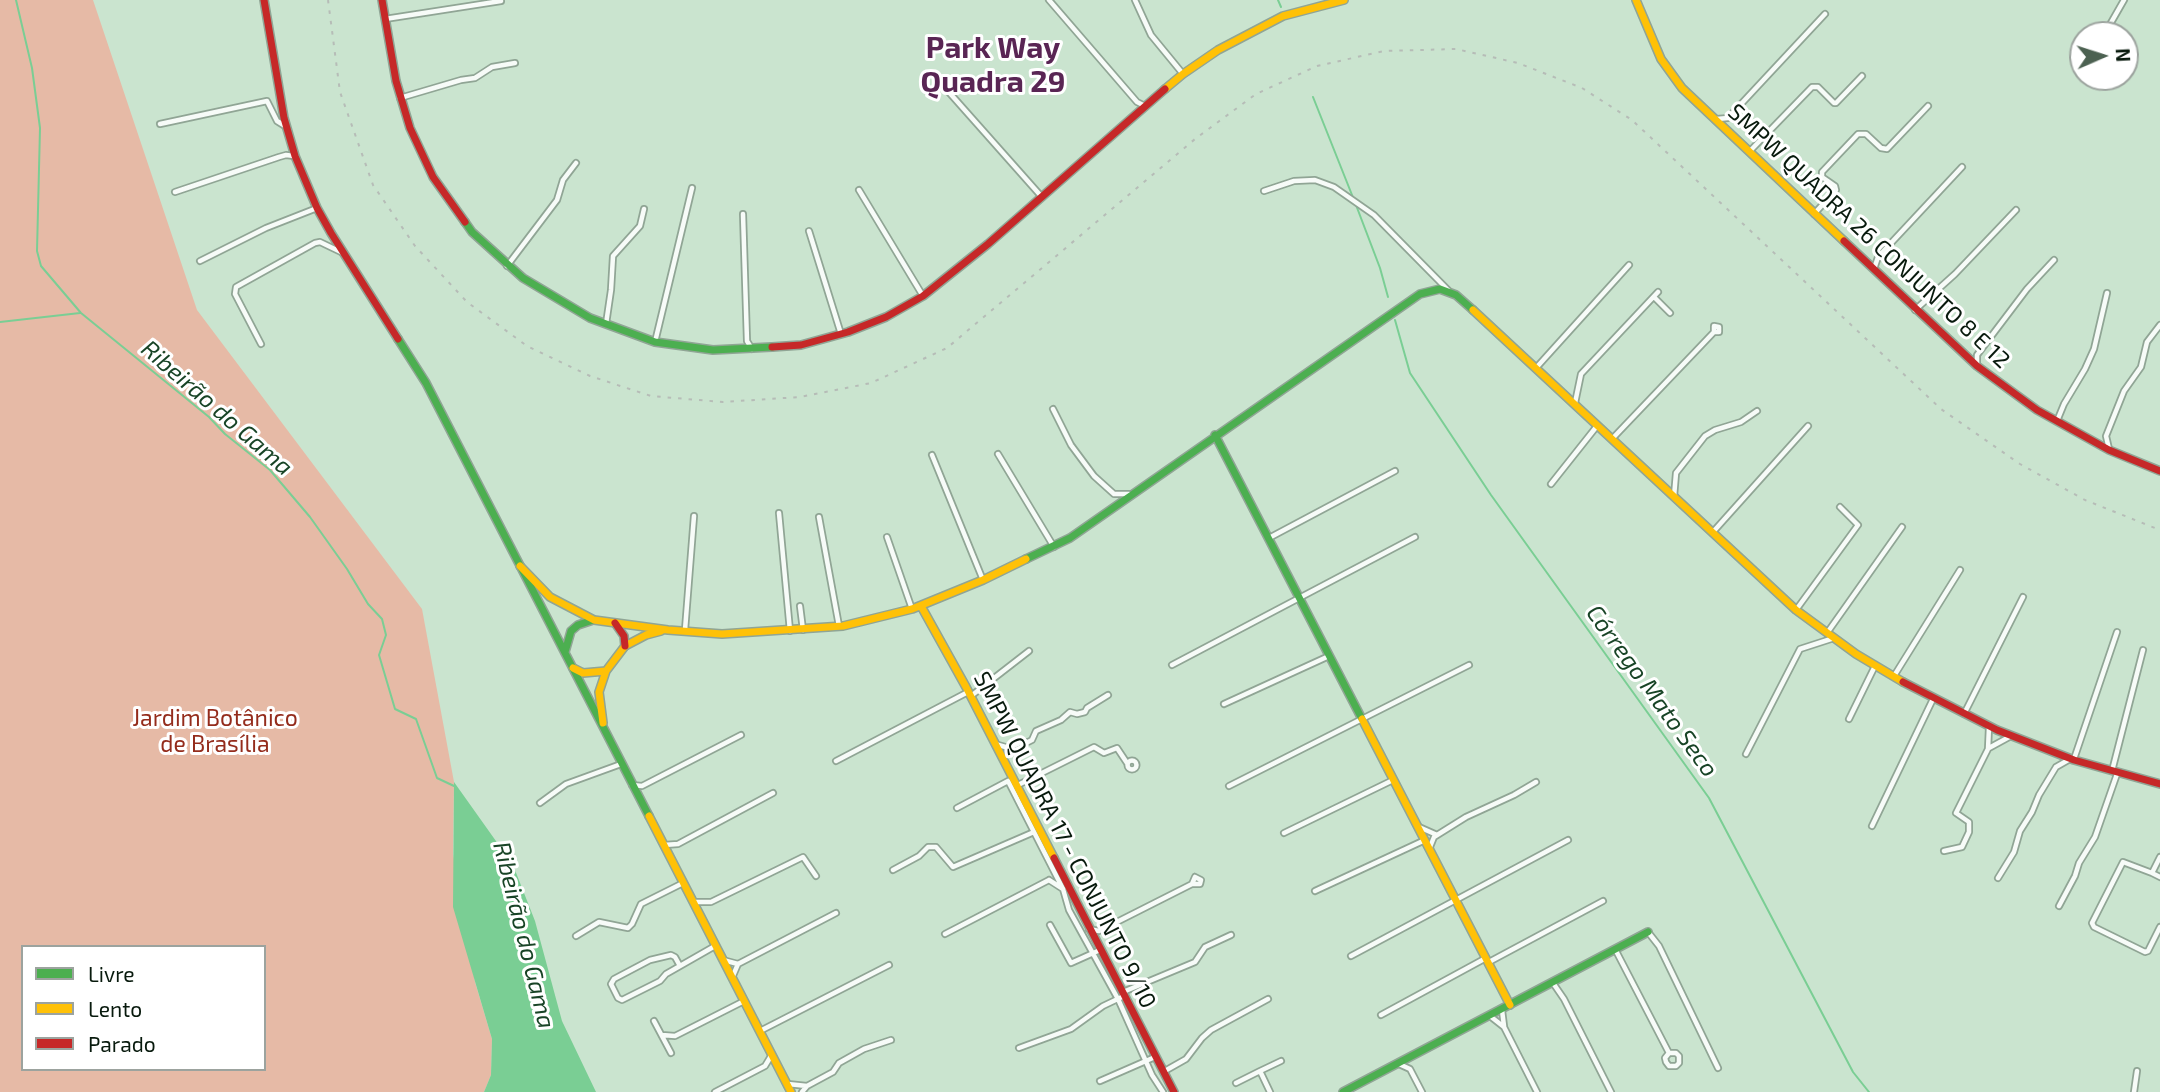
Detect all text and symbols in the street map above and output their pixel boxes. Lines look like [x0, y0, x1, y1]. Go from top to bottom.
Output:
north arrow [2069, 21, 2139, 91]
district label: Park Way Quadra 29 [921, 30, 1065, 100]
text: N [2112, 48, 2135, 62]
street label: SMPW QUADRA 26 CONJUNTO 8 E 12 [1722, 98, 2016, 374]
water label: Ribeirão do Gama [135, 334, 299, 482]
water label: Córrego Mato Seco [1580, 599, 1724, 783]
street label: SMPW QUADRA 17 - CONJUNTO 9/10 [968, 667, 1162, 1013]
park label: Jardim Botânico de Brasília [132, 704, 298, 758]
water label: Ribeirão do Gama [487, 839, 561, 1031]
legend [21, 945, 266, 1071]
text: Livre [88, 961, 135, 986]
text: Lento [88, 996, 142, 1021]
text: Parado [88, 1031, 156, 1056]

